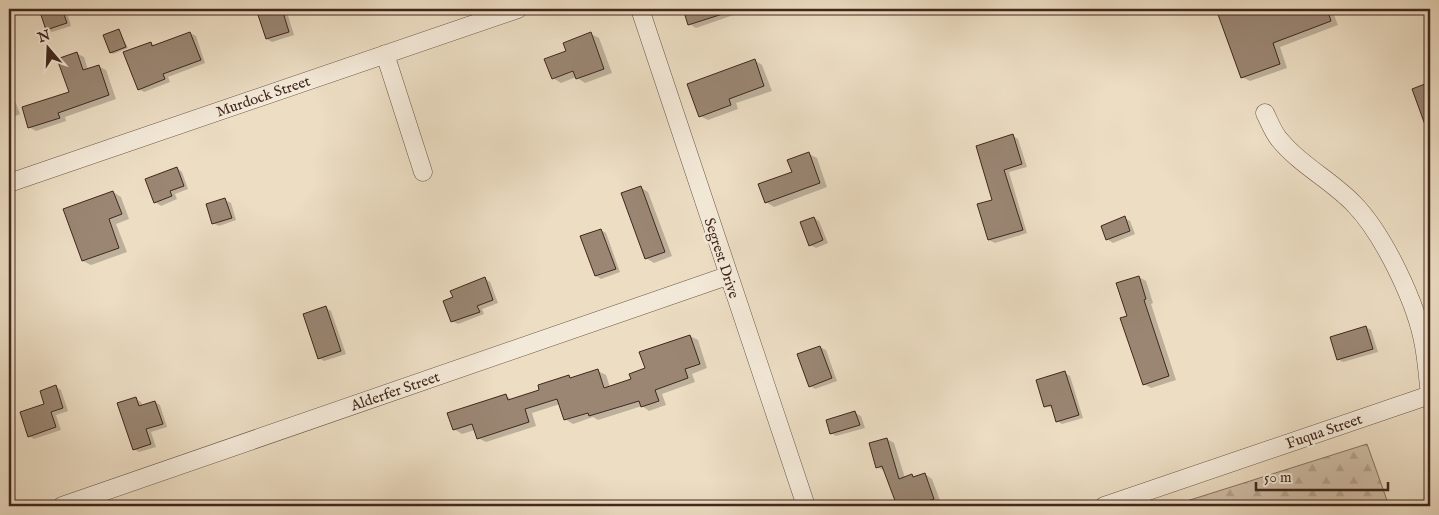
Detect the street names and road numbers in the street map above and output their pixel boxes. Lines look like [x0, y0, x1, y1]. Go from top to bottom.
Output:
street label: Murdock Street [214, 71, 313, 121]
street label: Segrest Drive [700, 215, 744, 301]
street label: Alderfer Street [347, 367, 442, 416]
street label: Fuqua Street [1284, 410, 1365, 453]

